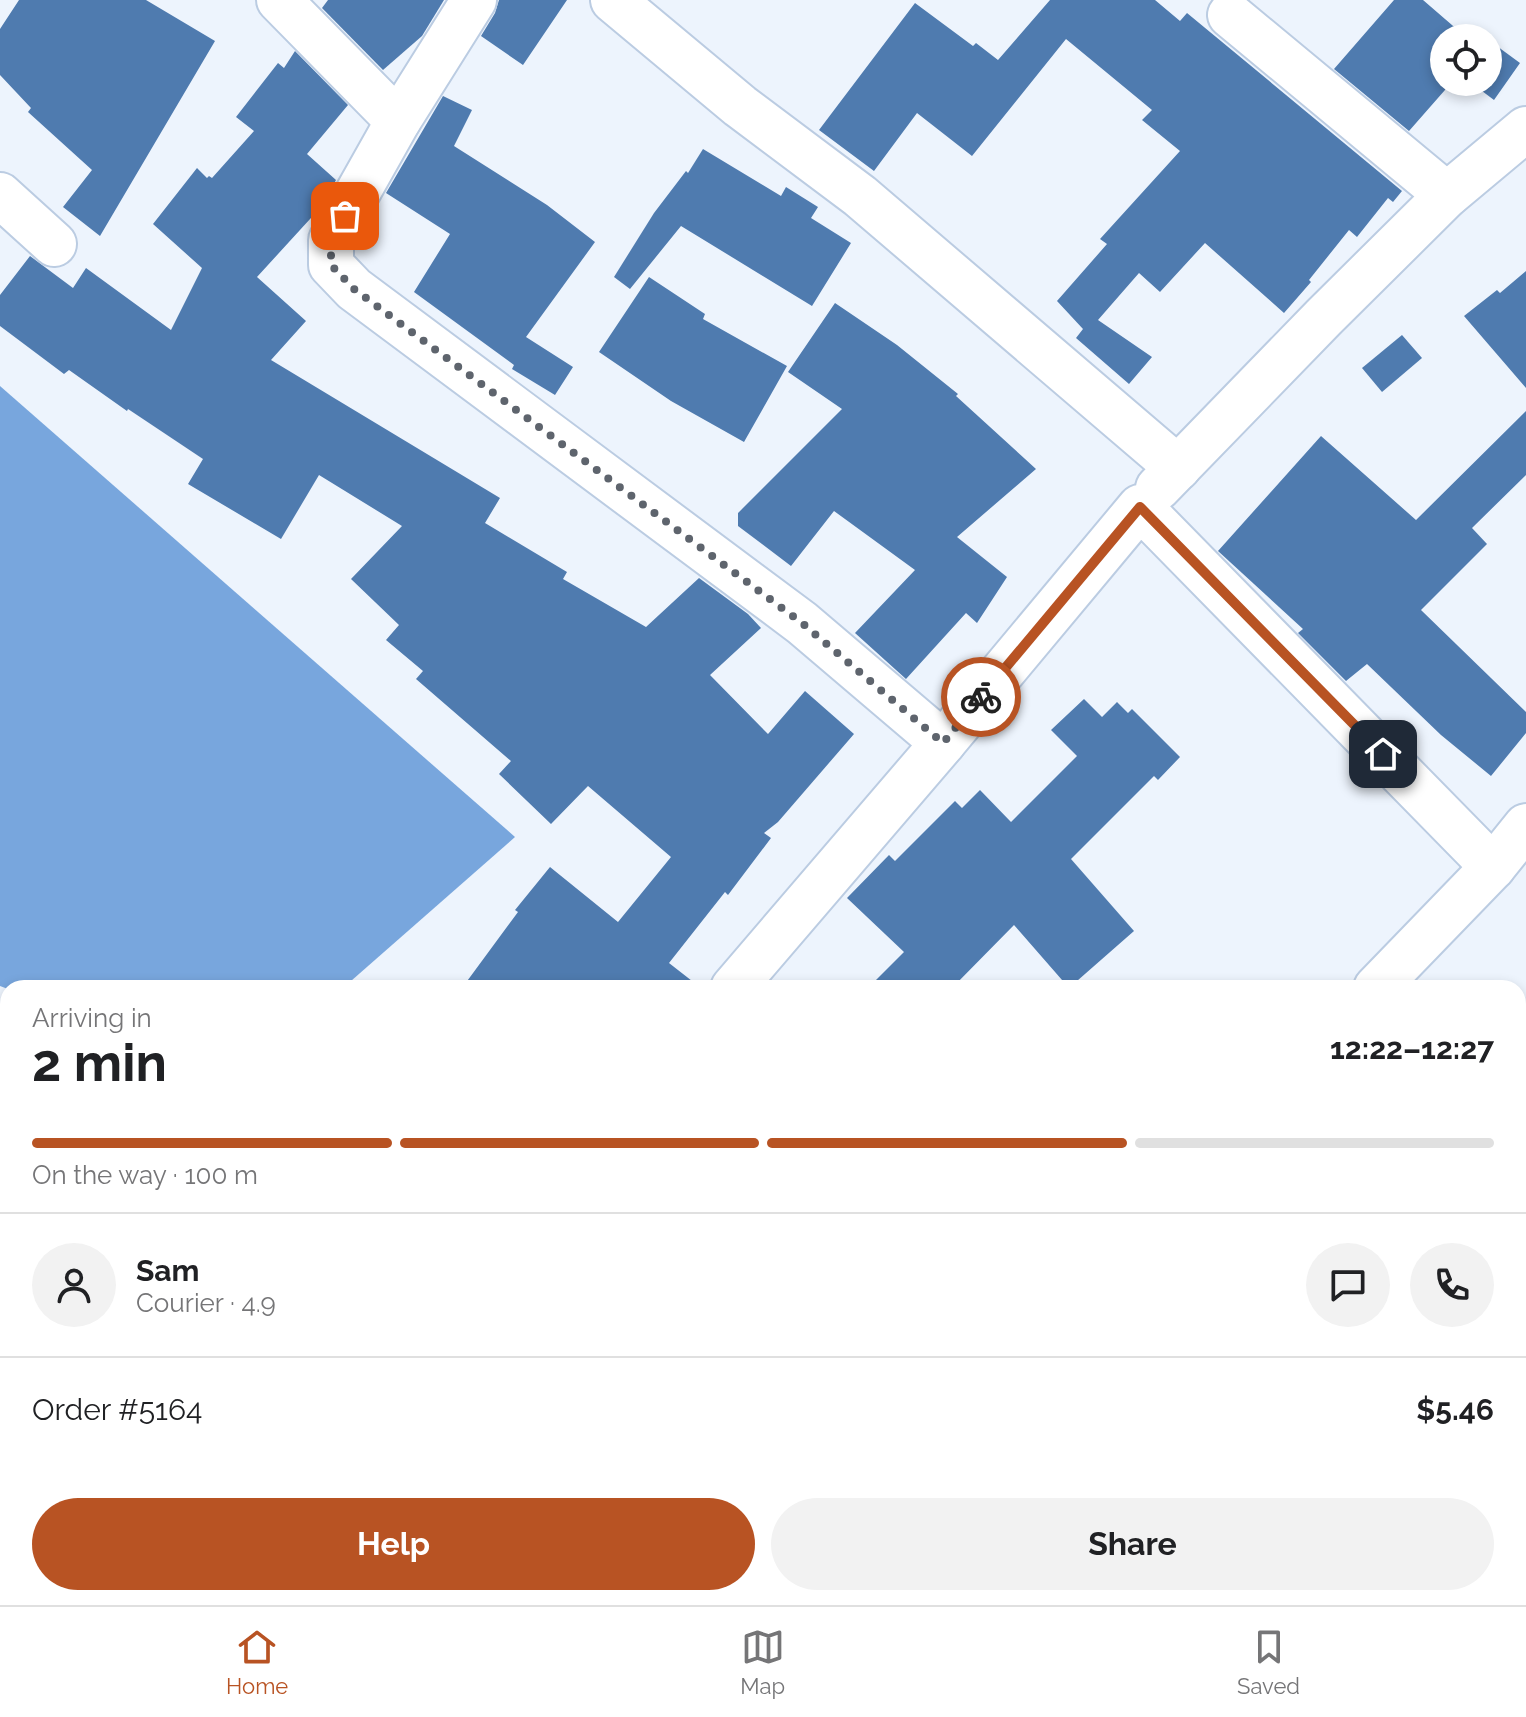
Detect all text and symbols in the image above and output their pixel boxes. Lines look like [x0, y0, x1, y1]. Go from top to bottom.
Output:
map controls [1430, 24, 1502, 96]
button: locate [1430, 24, 1502, 96]
pin [311, 182, 379, 250]
icon: bag [323, 194, 367, 238]
courier [941, 657, 1021, 737]
icon: bike [959, 675, 1003, 719]
pin [1349, 720, 1417, 788]
icon: home [1361, 732, 1405, 776]
text: Arriving in [32, 1003, 152, 1033]
text: 12:22–12:27 [1330, 1031, 1494, 1066]
text: 2 min [32, 1032, 167, 1093]
text: On the way · 100 m [32, 1160, 258, 1190]
button: person [32, 1243, 116, 1327]
button: chat [1306, 1243, 1390, 1327]
button: phone [1410, 1243, 1494, 1327]
text: Sam [136, 1253, 199, 1288]
text: Courier · 4.9 [136, 1288, 276, 1318]
text: Order #5164 [32, 1392, 202, 1427]
text: $5.46 [1416, 1392, 1494, 1427]
button: Help [32, 1498, 755, 1590]
button: Share [771, 1498, 1494, 1590]
tab: Home [226, 1625, 288, 1699]
tab: Map [740, 1625, 785, 1699]
tab: Saved [1237, 1625, 1300, 1699]

